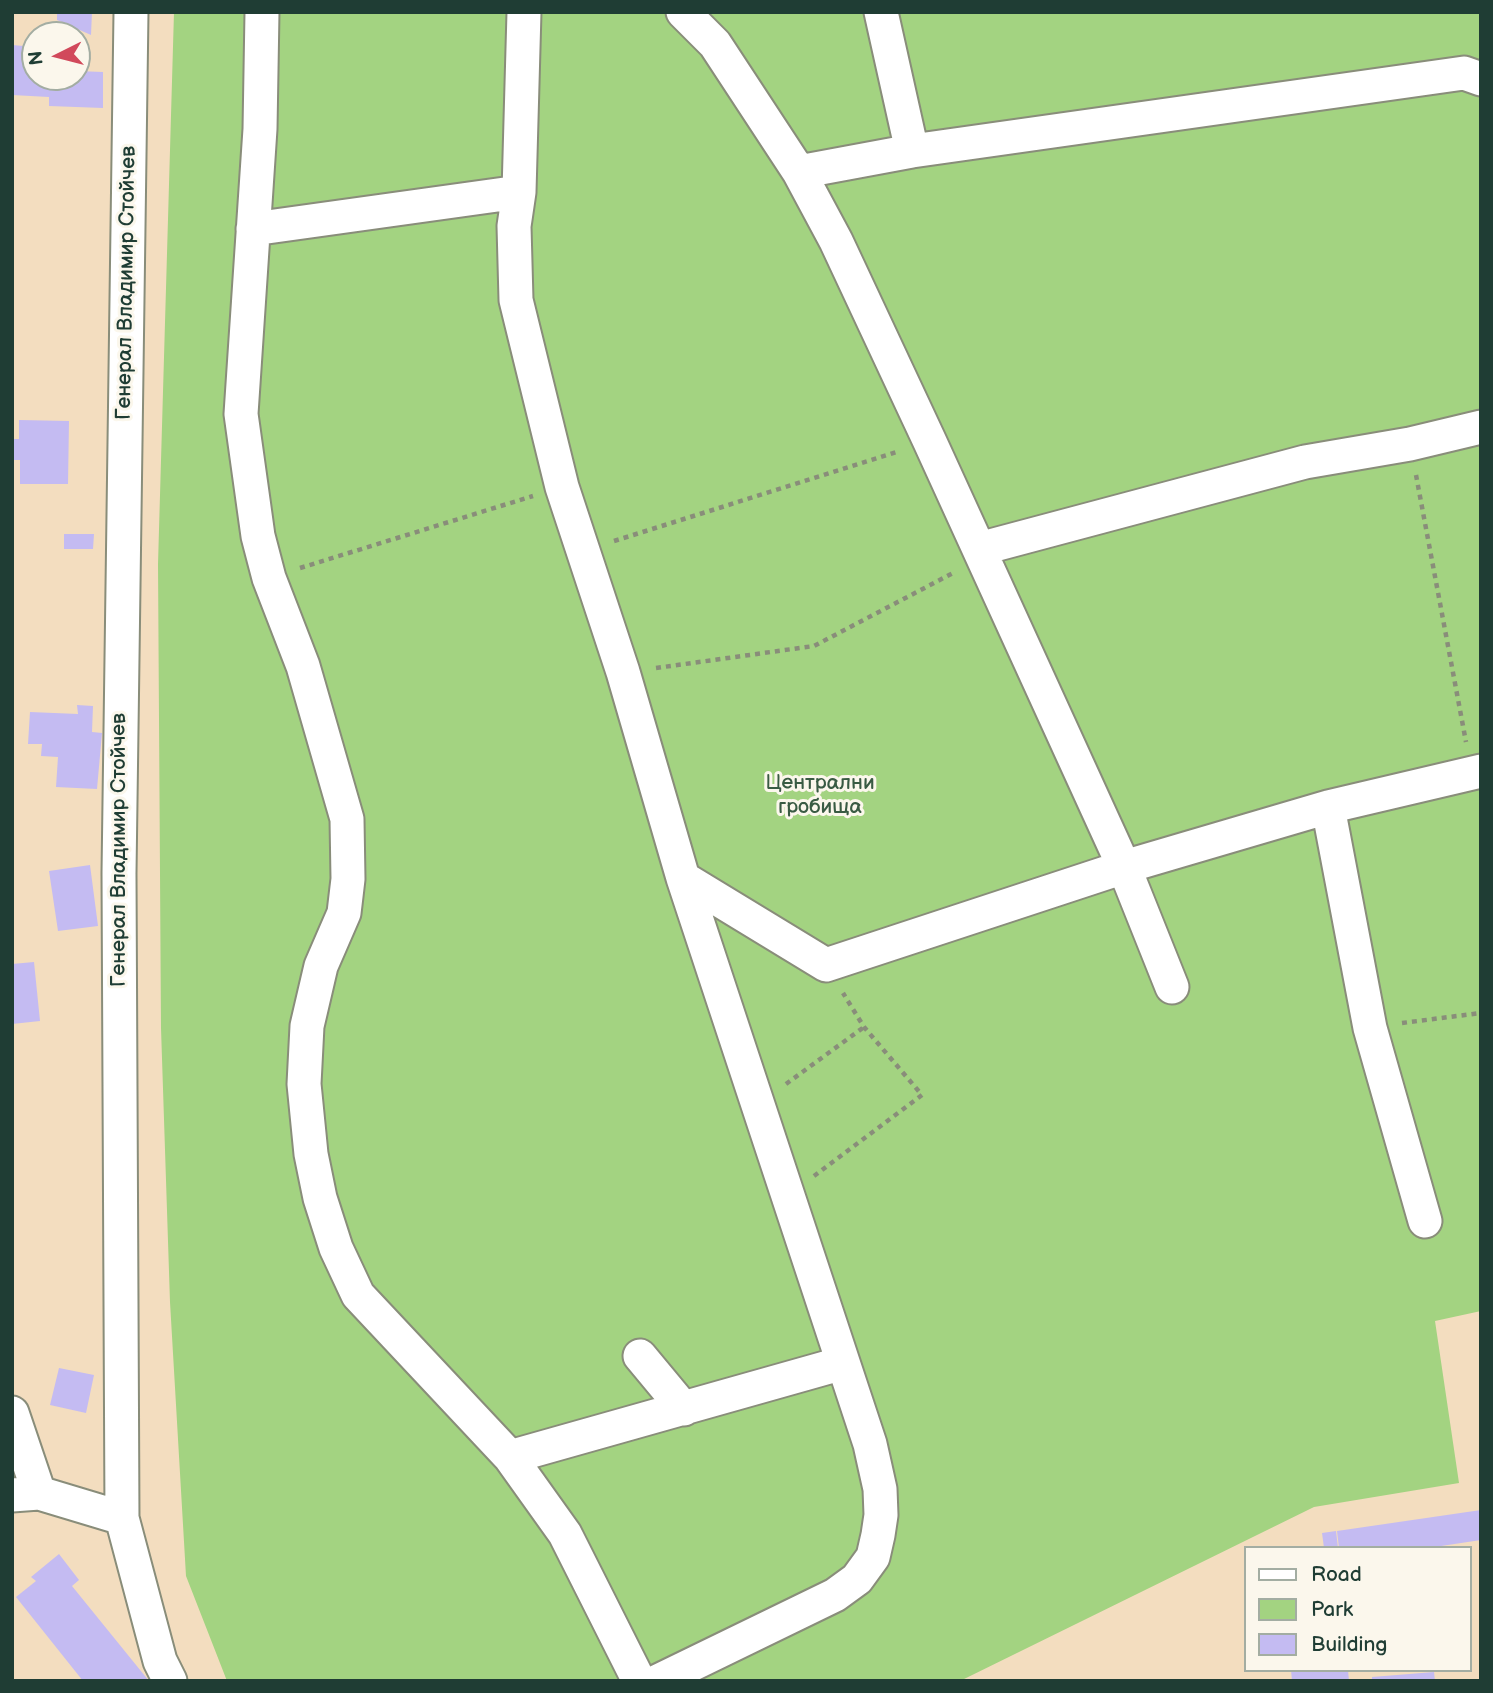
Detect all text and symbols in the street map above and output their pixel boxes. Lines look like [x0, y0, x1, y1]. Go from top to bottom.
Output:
north arrow [21, 21, 91, 91]
text: N [24, 50, 49, 66]
street label: Генерал Владимир Стойчев [112, 146, 142, 420]
street label: Генерал Владимир Стойчев [107, 713, 133, 987]
park label: Централни гробища [765, 771, 875, 821]
legend [1244, 1546, 1472, 1672]
text: Road [1311, 1562, 1362, 1587]
text: Park [1311, 1597, 1353, 1622]
text: Building [1311, 1632, 1387, 1657]

